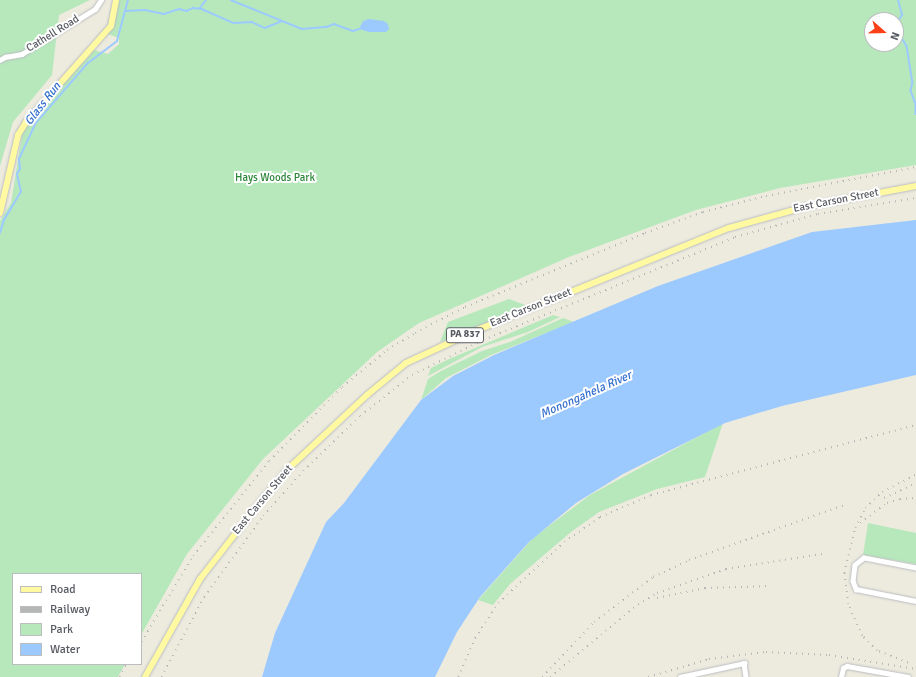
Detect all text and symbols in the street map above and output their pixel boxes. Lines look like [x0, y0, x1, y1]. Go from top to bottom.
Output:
north arrow [864, 12, 904, 52]
street label: Cathell Road [24, 13, 82, 55]
text: N [887, 30, 902, 42]
water label: Glass Run [22, 80, 64, 128]
park label: Hays Woods Park [235, 171, 315, 185]
street label: East Carson Street [792, 186, 880, 216]
street label: East Carson Street [488, 286, 574, 330]
road number: PA 837 [445, 327, 485, 343]
water label: Monongahela River [538, 368, 634, 422]
street label: East Carson Street [230, 463, 296, 537]
legend [12, 573, 142, 665]
text: Road [50, 582, 76, 597]
text: Railway [50, 602, 90, 617]
text: Park [50, 622, 73, 637]
text: Water [50, 642, 80, 657]

